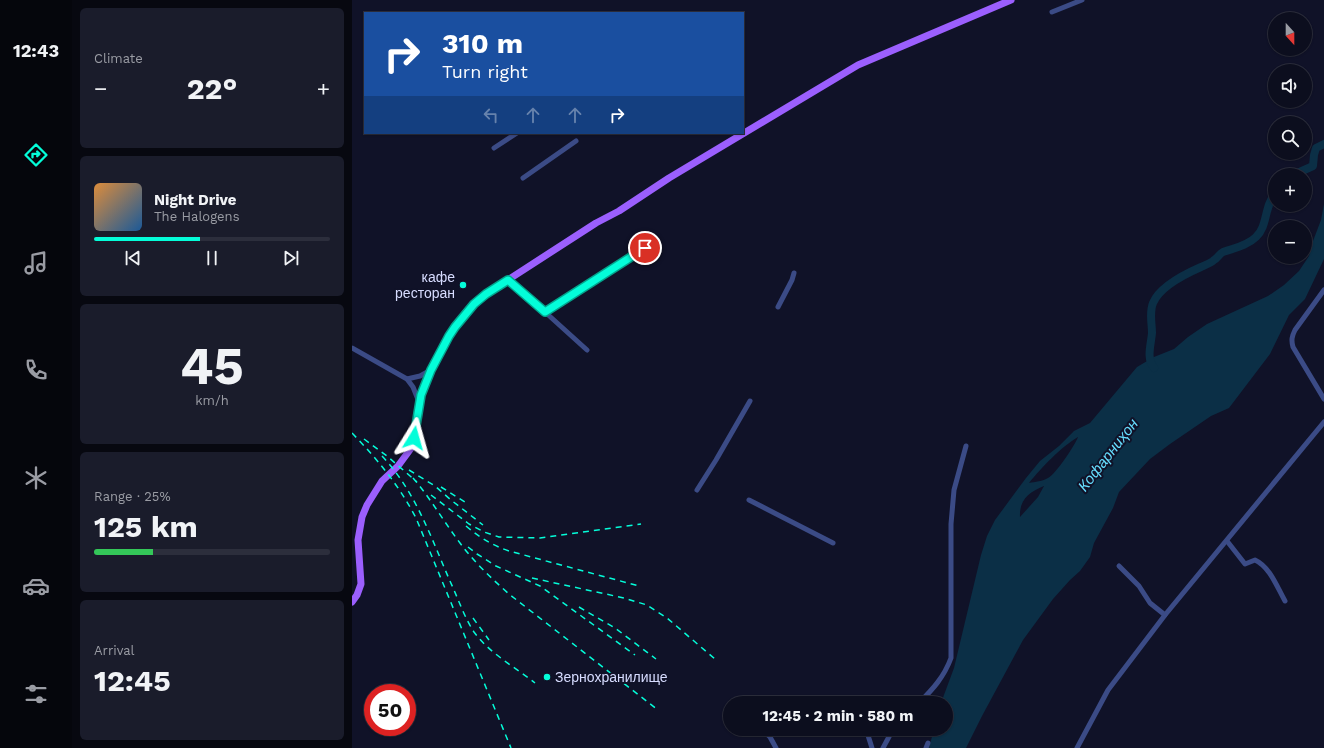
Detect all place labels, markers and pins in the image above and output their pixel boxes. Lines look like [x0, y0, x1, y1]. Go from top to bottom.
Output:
pin [628, 231, 662, 265]
place label: кафе ресторан [395, 269, 455, 301]
marker: кафе ресторан [458, 280, 468, 290]
place label: Зернохранилище [555, 669, 668, 685]
marker: Зернохранилище [542, 672, 552, 682]

